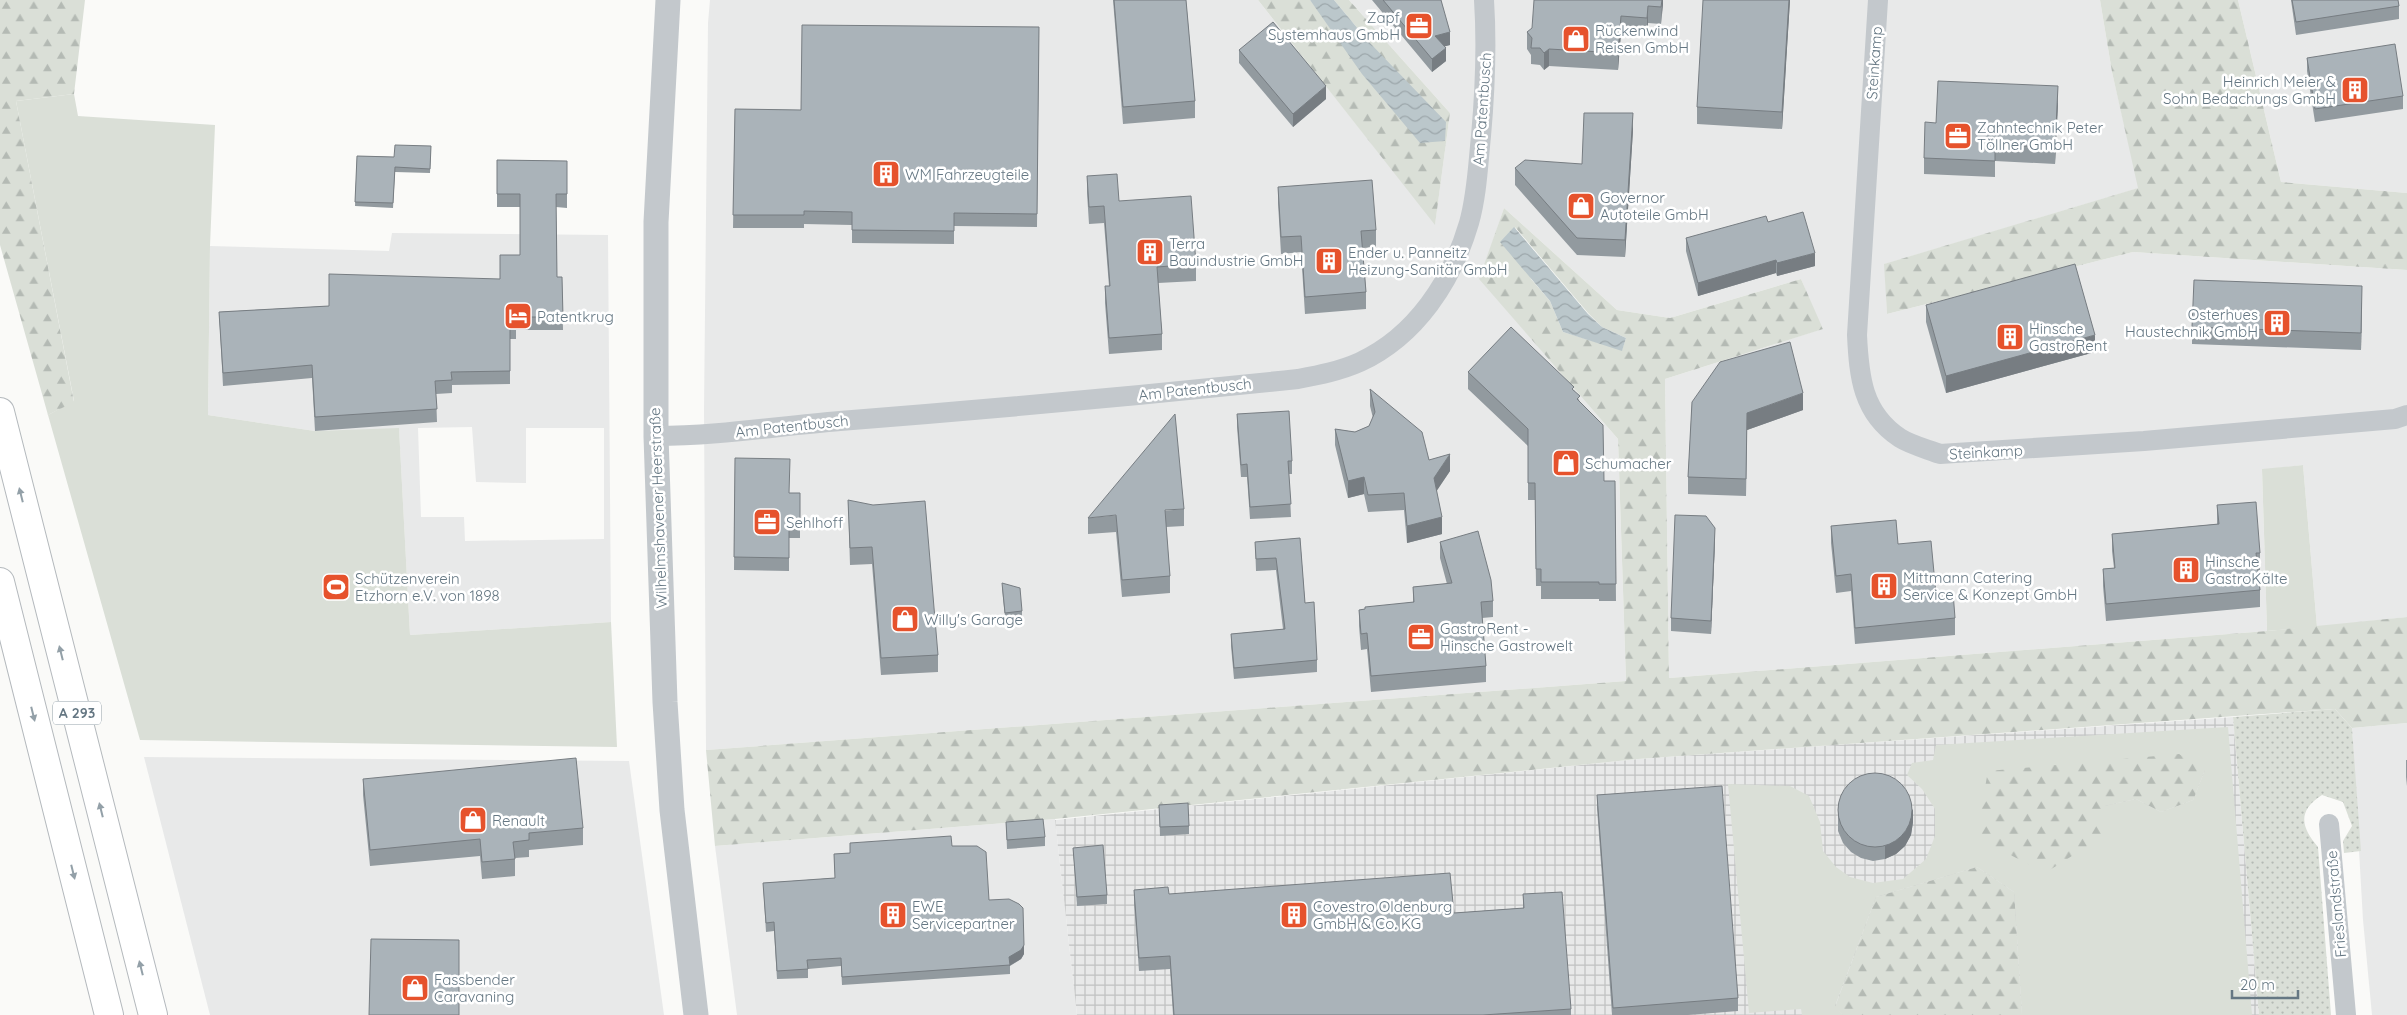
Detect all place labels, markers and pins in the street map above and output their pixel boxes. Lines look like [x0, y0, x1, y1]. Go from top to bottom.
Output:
place label: Zapf Systemhaus GmbH [1268, 8, 1401, 44]
office icon: Zapf Systemhaus GmbH [1404, 11, 1434, 41]
place label: Rückenwind Reisen GmbH [1595, 21, 1689, 57]
shop icon: Rückenwind Reisen GmbH [1561, 24, 1591, 54]
place label: Heinrich Meier & Sohn Bedachungs GmbH [2163, 72, 2336, 108]
building icon: Heinrich Meier & Sohn Bedachungs GmbH [2340, 75, 2370, 105]
place label: Zahntechnik Peter Töllner GmbH [1977, 118, 2103, 154]
office icon: Zahntechnik Peter Töllner GmbH [1943, 121, 1973, 151]
building icon: WM Fahrzeugteile [871, 159, 901, 189]
place label: WM Fahrzeugteile [905, 165, 1029, 184]
place label: Governor Autoteile GmbH [1600, 188, 1709, 224]
shop icon: Governor Autoteile GmbH [1566, 191, 1596, 221]
place label: Terra Bauindustrie GmbH [1169, 234, 1304, 270]
building icon: Terra Bauindustrie GmbH [1135, 237, 1165, 267]
place label: Ender u. Panneitz Heizung-Sanitär GmbH [1348, 243, 1508, 279]
building icon: Ender u. Panneitz Heizung-Sanitär GmbH [1314, 246, 1344, 276]
hotel icon: Patentkrug [503, 301, 533, 331]
place label: Osterhues Haustechnik GmbH [2125, 305, 2258, 341]
place label: Patentkrug [537, 307, 614, 326]
building icon: Osterhues Haustechnik GmbH [2262, 308, 2292, 338]
place label: Hinsche GastroRent [2029, 319, 2108, 355]
building icon: Hinsche GastroRent [1995, 322, 2025, 352]
shop icon: Schumacher [1551, 448, 1581, 478]
place label: Schumacher [1585, 454, 1672, 473]
office icon: Sehlhoff [752, 507, 782, 537]
place label: Sehlhoff [786, 513, 843, 532]
place label: Hinsche GastroKälte [2205, 552, 2287, 588]
building icon: Hinsche GastroKälte [2171, 555, 2201, 585]
place label: Mittmann Catering Service & Konzept GmbH [1903, 568, 2078, 604]
place label: Schützenverein Etzhorn e.V. von 1898 [355, 569, 500, 605]
building icon: Mittmann Catering Service & Konzept GmbH [1869, 571, 1899, 601]
sports icon: Schützenverein Etzhorn e.V. von 1898 [321, 572, 351, 602]
shop icon: Willy's Garage [890, 604, 920, 634]
place label: Willy's Garage [924, 610, 1023, 629]
place label: GastroRent - Hinsche Gastrowelt [1440, 619, 1573, 655]
office icon: GastroRent - Hinsche Gastrowelt [1406, 622, 1436, 652]
shop icon: Renault [458, 805, 488, 835]
place label: Renault [492, 811, 545, 830]
place label: EWE Servicepartner [912, 897, 1015, 933]
place label: Covestro Oldenburg GmbH & Co. KG [1313, 897, 1452, 933]
building icon: EWE Servicepartner [878, 900, 908, 930]
building icon: Covestro Oldenburg GmbH & Co. KG [1279, 900, 1309, 930]
place label: Fassbender Caravaning [434, 970, 515, 1006]
shop icon: Fassbender Caravaning [400, 973, 430, 1003]

